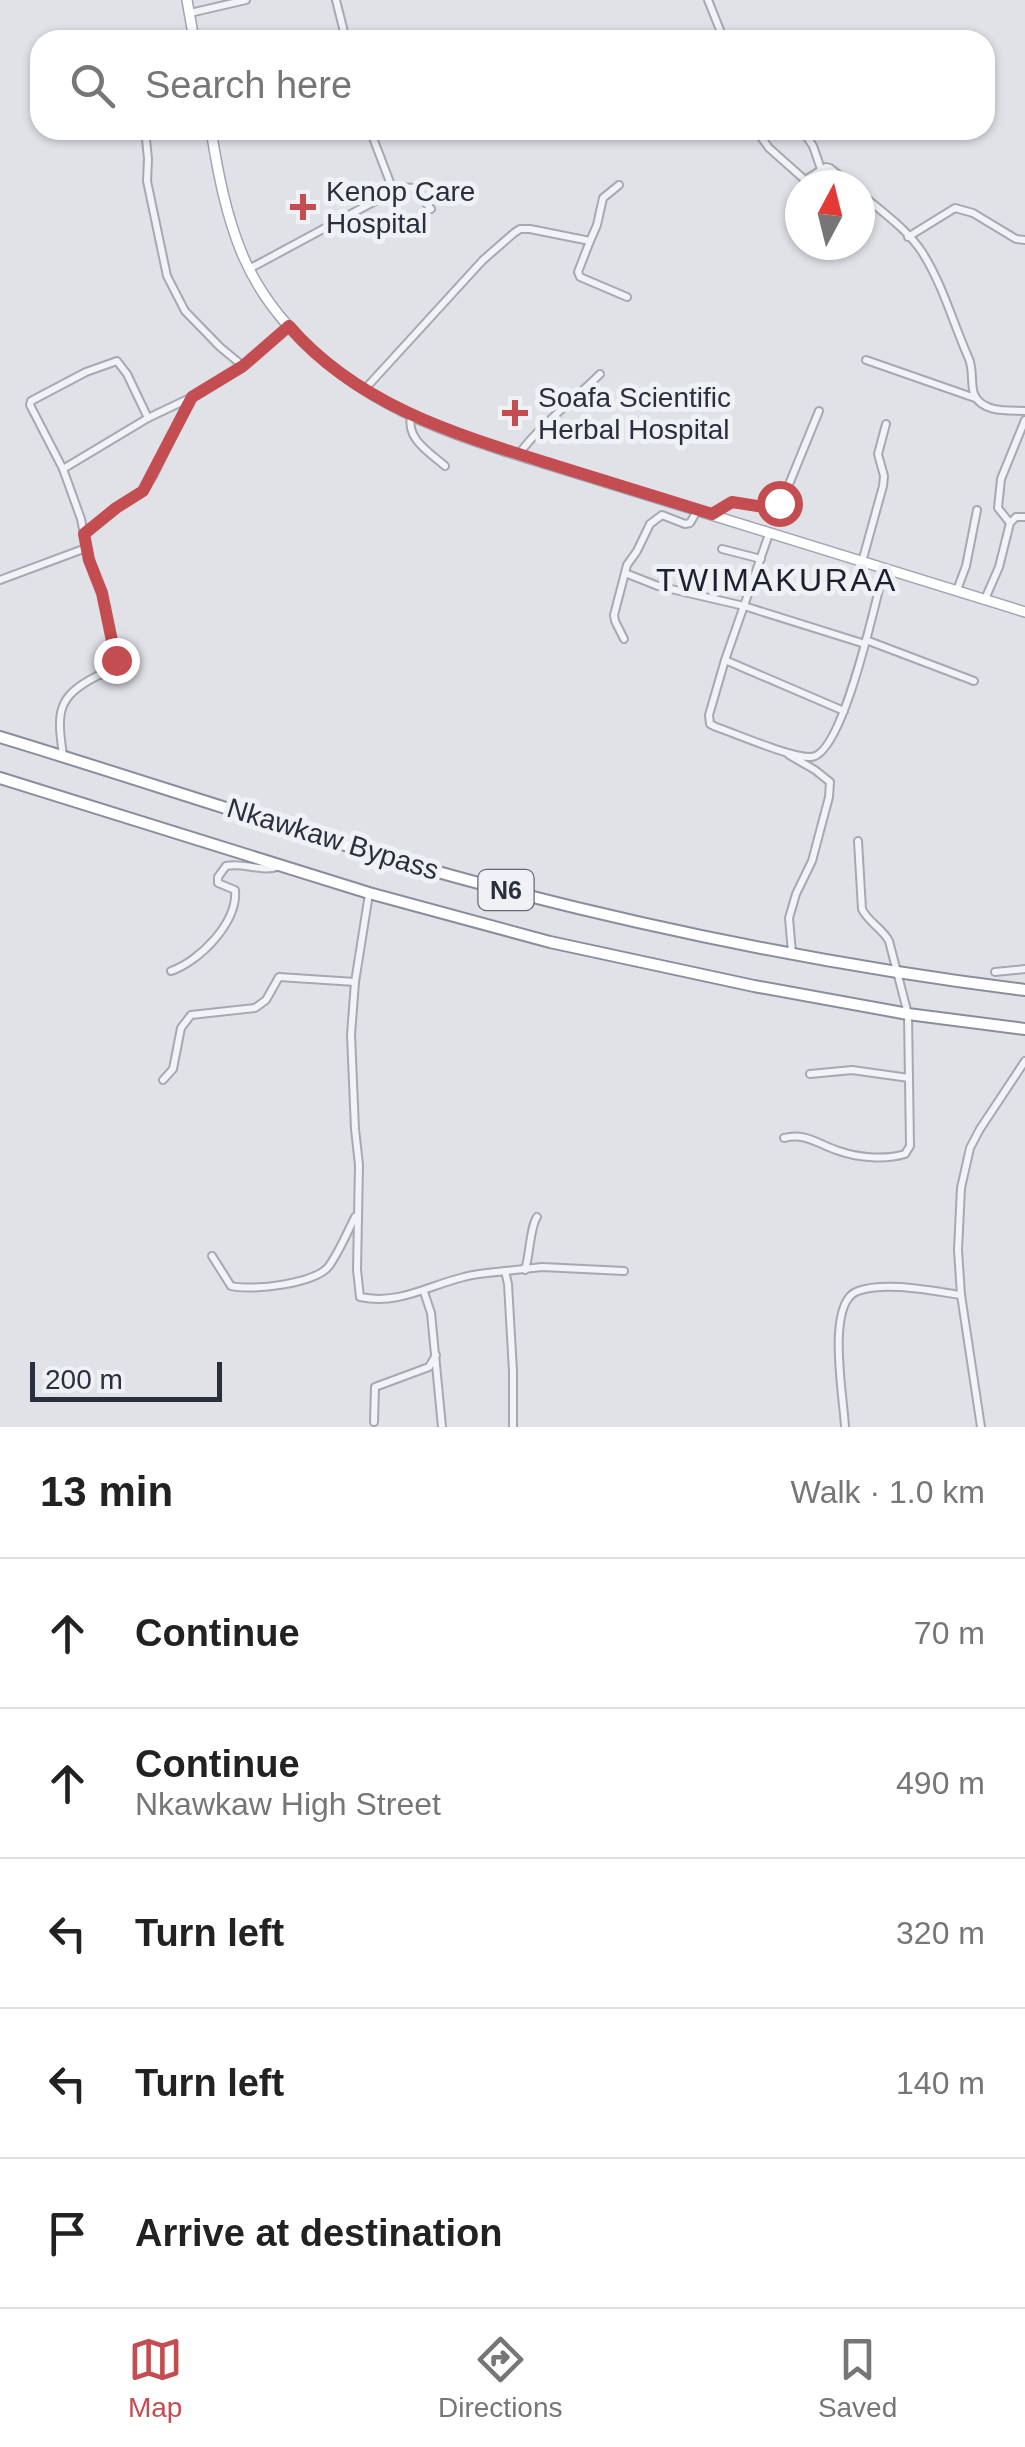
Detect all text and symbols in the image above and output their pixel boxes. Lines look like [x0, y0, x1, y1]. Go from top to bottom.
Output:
search box [30, 30, 995, 140]
icon: search [65, 58, 120, 113]
text: Search here [145, 64, 352, 106]
north arrow [785, 170, 875, 260]
place label: Kenop Care Hospital [326, 176, 475, 239]
marker: Kenop Care Hospital [290, 194, 316, 220]
place label: Soafa Scientific Herbal Hospital [538, 382, 731, 445]
marker: Soafa Scientific Herbal Hospital [502, 400, 528, 426]
route start [757, 481, 803, 527]
district label: TWIMAKURAA [656, 562, 898, 598]
route end [94, 638, 140, 684]
street label: Nkawkaw Bypass [224, 792, 442, 886]
road number: N6 [478, 870, 534, 910]
scale bar [30, 1357, 222, 1402]
text: 200 m [45, 1364, 123, 1395]
text: 13 min [40, 1468, 173, 1515]
text: Walk · 1.0 km [791, 1474, 985, 1510]
icon: ahead [40, 1606, 95, 1661]
text: Continue [135, 1612, 300, 1654]
text: 70 m [914, 1615, 985, 1651]
text: Continue [135, 1743, 300, 1785]
icon: ahead [40, 1756, 95, 1811]
text: 490 m [896, 1765, 985, 1801]
text: Nkawkaw High Street [135, 1786, 441, 1822]
icon: left [40, 1906, 95, 1961]
text: Turn left [135, 1912, 284, 1954]
text: 320 m [896, 1915, 985, 1951]
icon: left [40, 2056, 95, 2111]
text: Turn left [135, 2062, 284, 2104]
text: 140 m [896, 2065, 985, 2101]
icon: arrive [40, 2206, 95, 2261]
text: Arrive at destination [135, 2212, 502, 2254]
tab: Map [128, 2332, 183, 2424]
tab: Directions [438, 2332, 563, 2424]
tab: Saved [818, 2332, 897, 2424]

